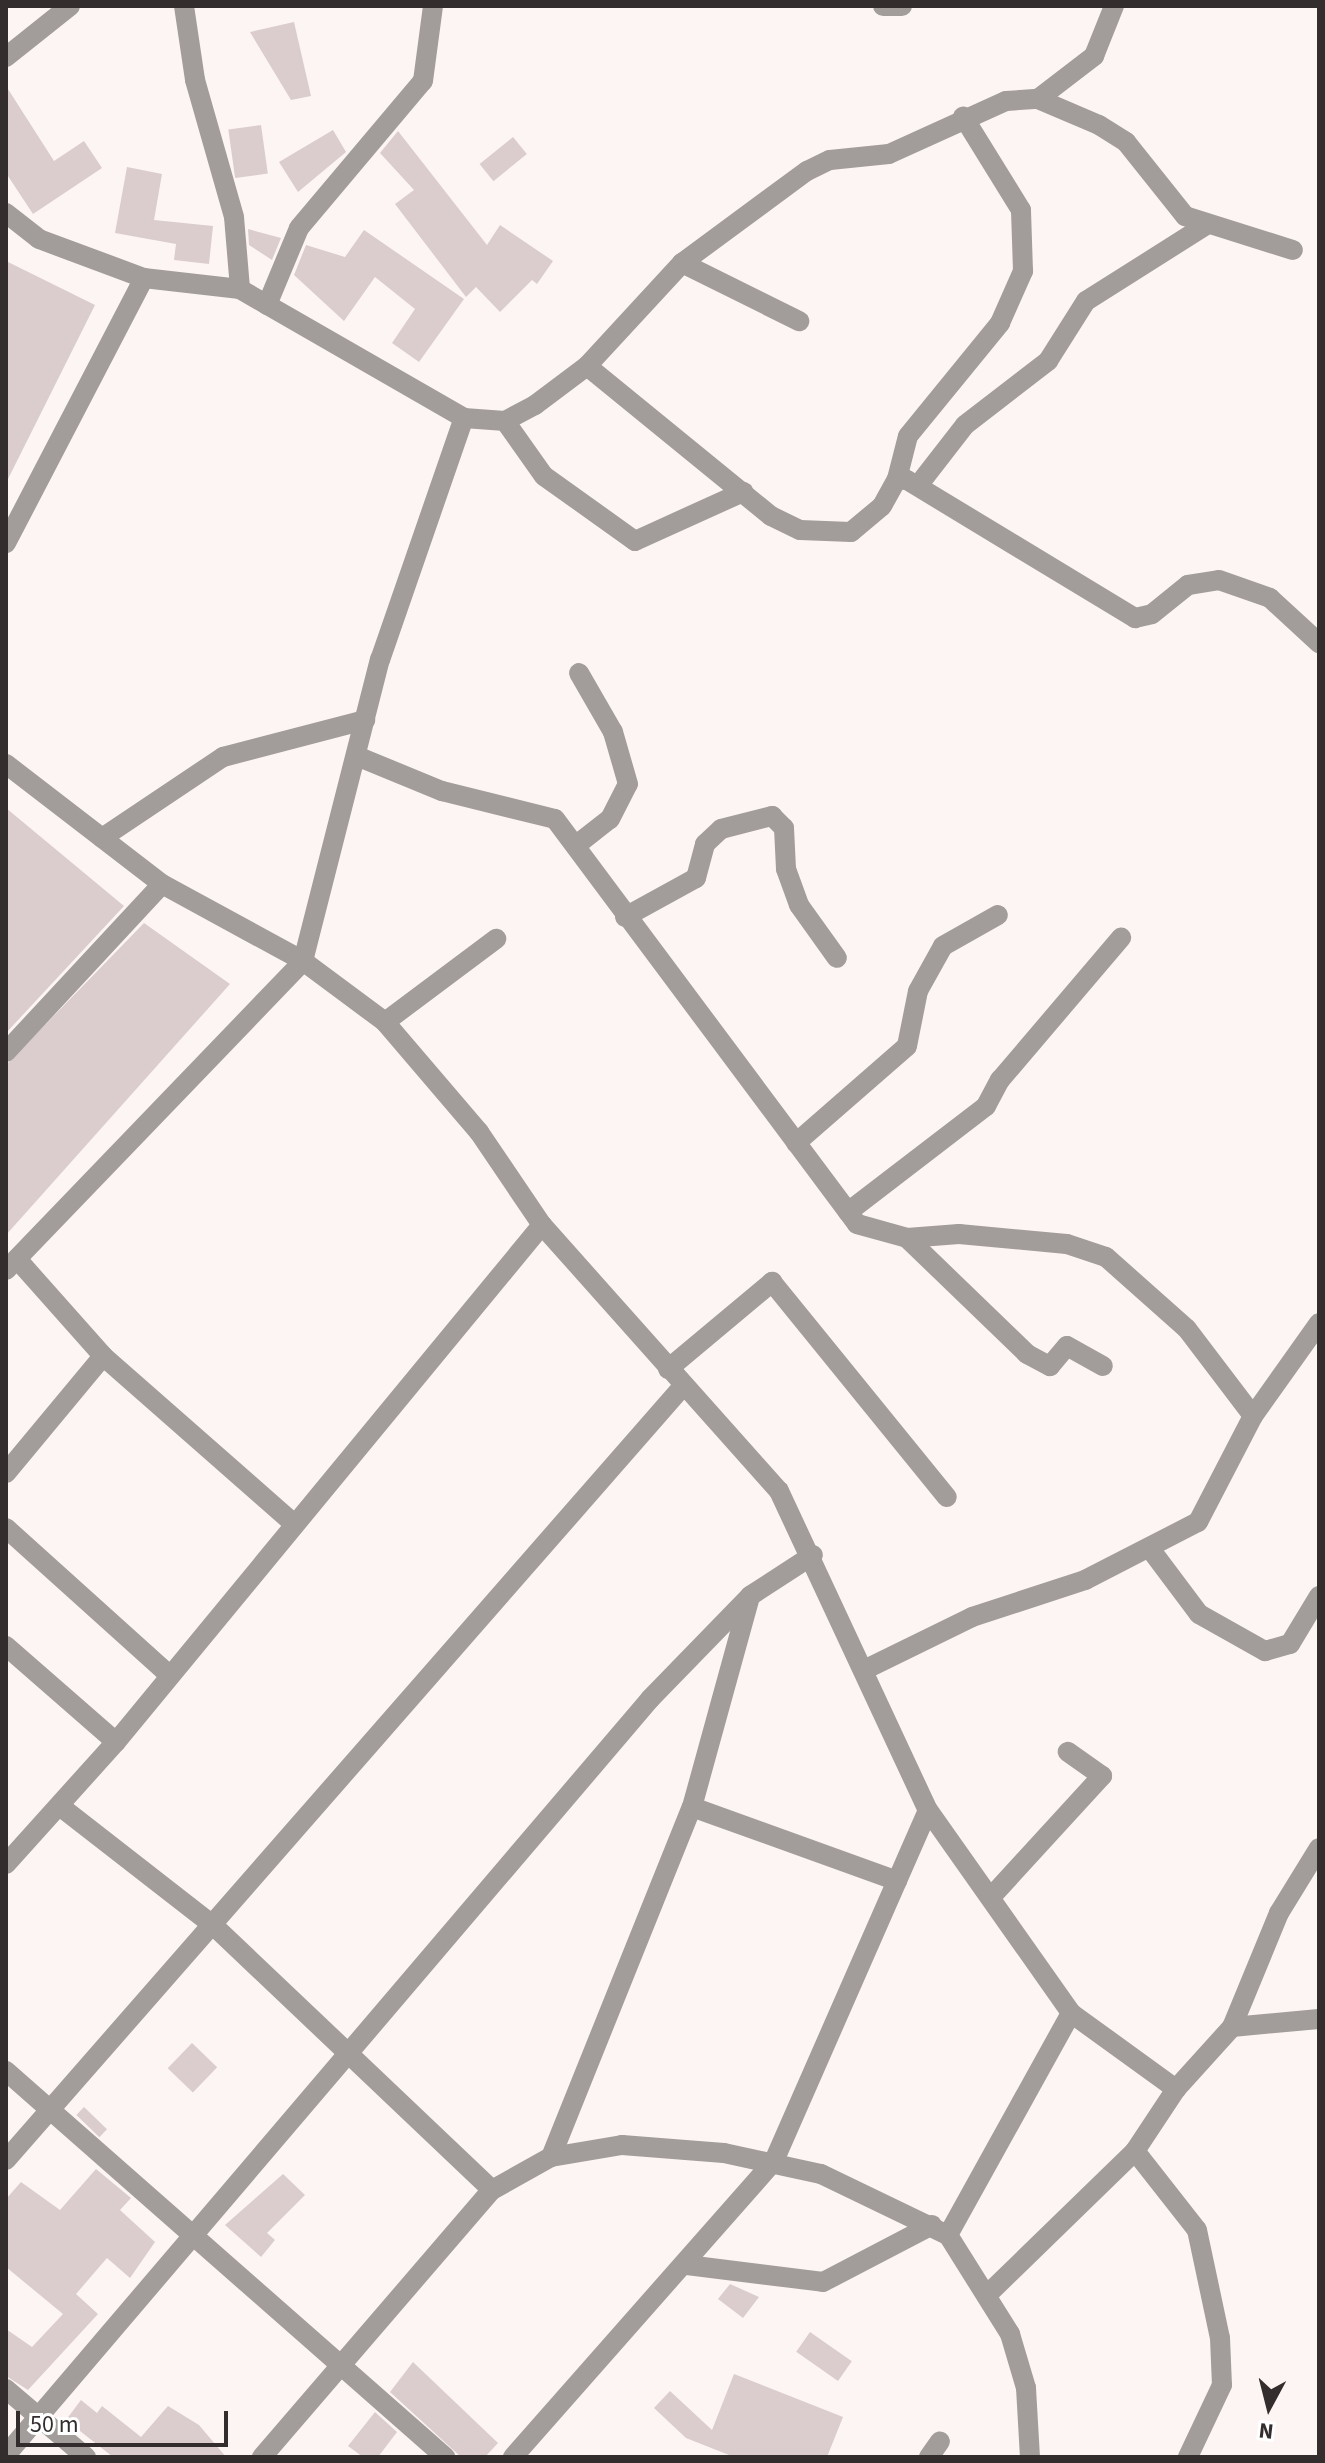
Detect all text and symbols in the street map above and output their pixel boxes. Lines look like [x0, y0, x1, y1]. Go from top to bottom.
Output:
north arrow [1229, 2367, 1309, 2447]
scale bar [20, 2395, 232, 2445]
text: 50 m [30, 2407, 79, 2442]
text: N [1257, 2414, 1275, 2448]

